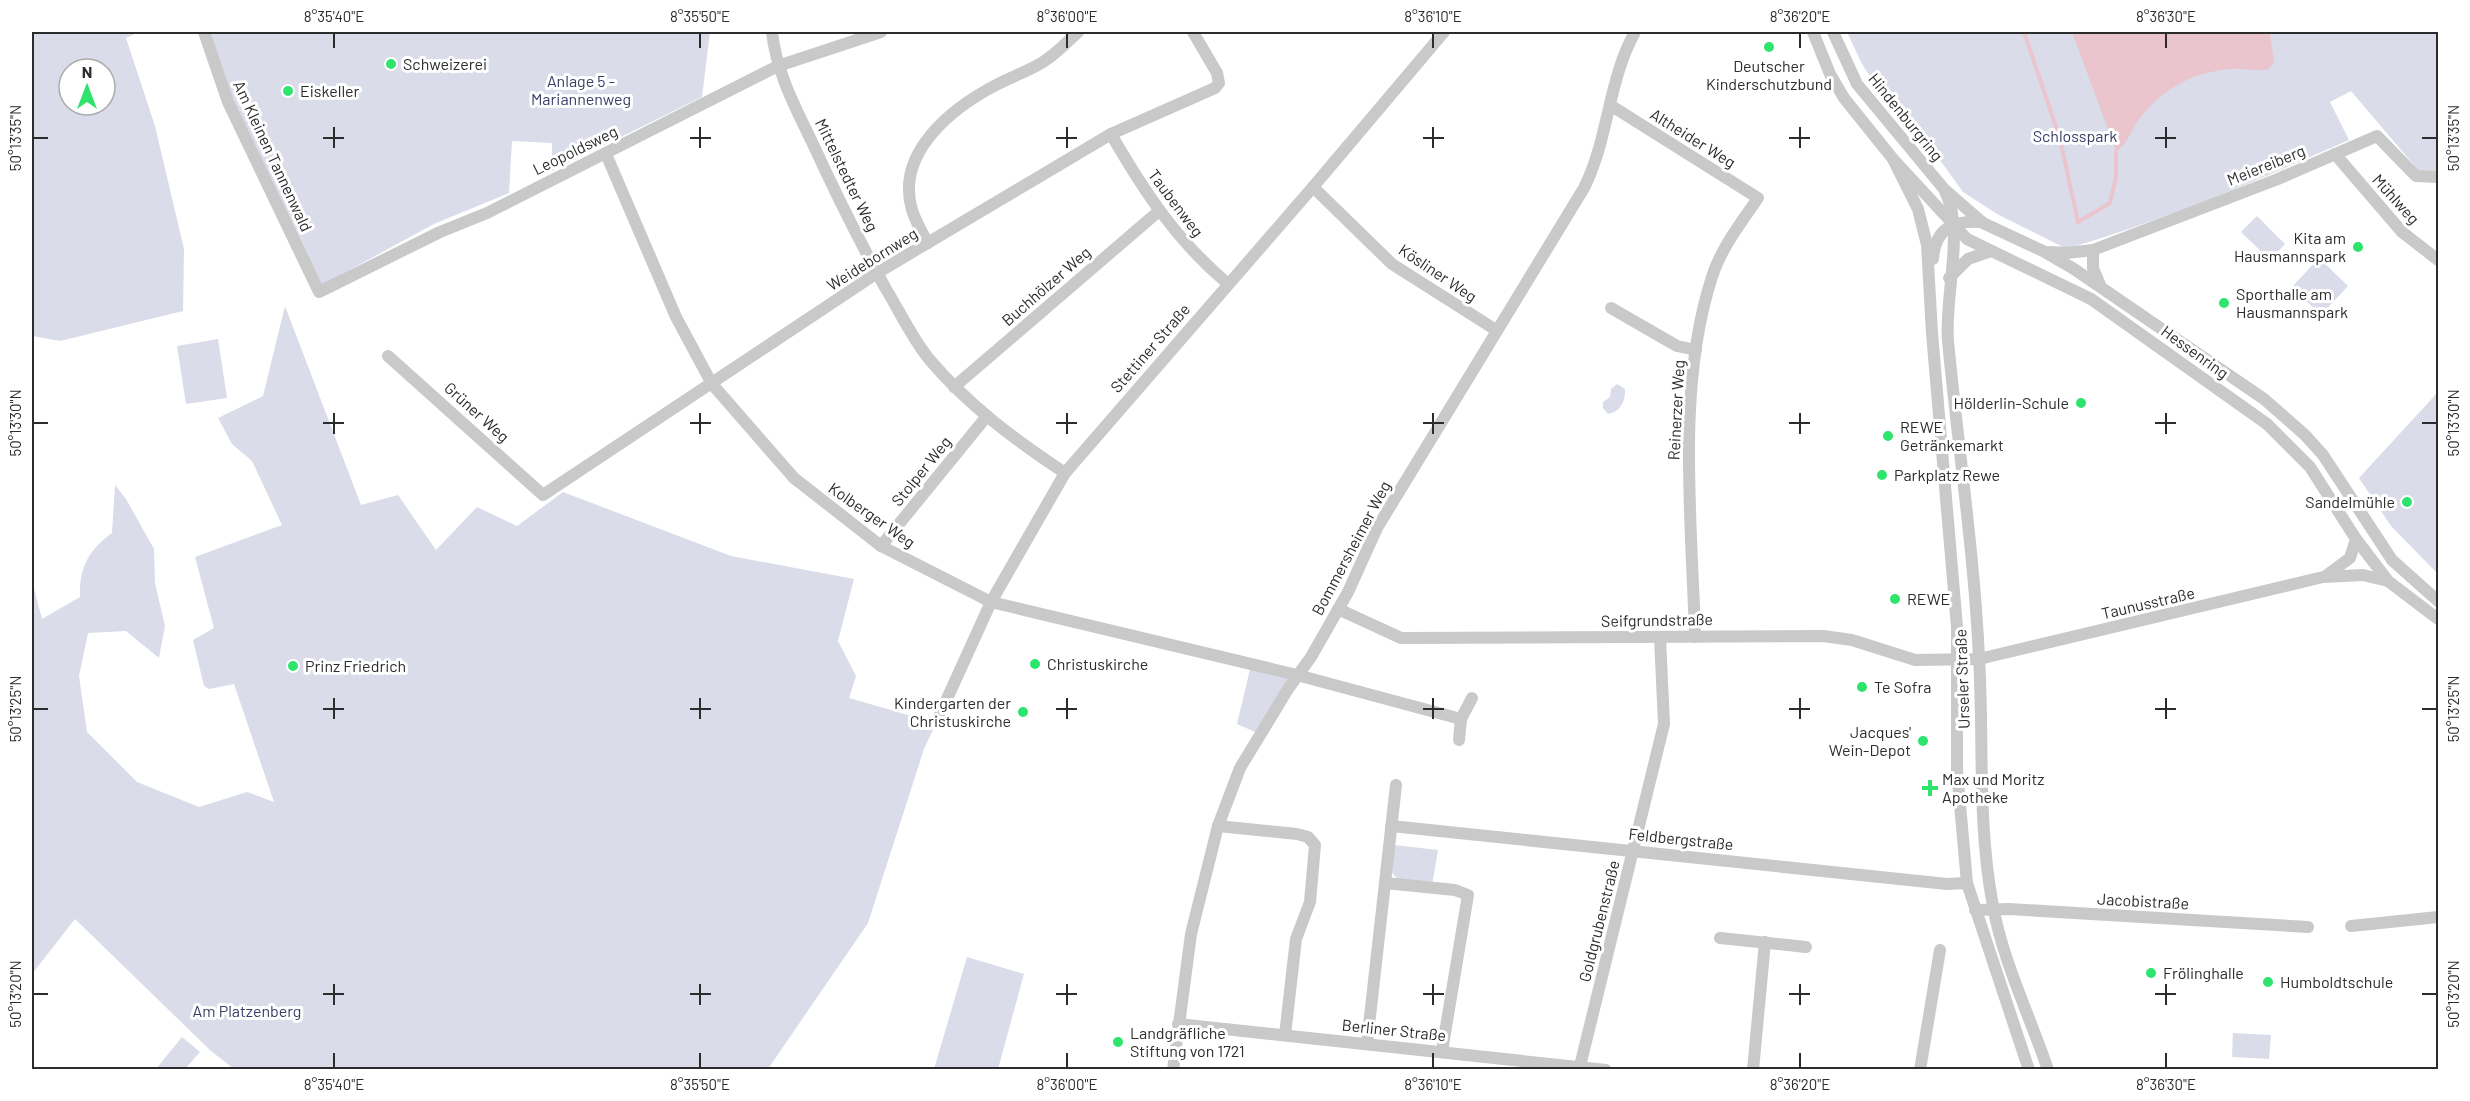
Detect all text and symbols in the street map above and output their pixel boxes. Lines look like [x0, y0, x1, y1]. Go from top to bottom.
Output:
text: 8°35'40"E [304, 7, 364, 25]
text: 8°35'50"E [670, 7, 730, 25]
text: 8°36'00"E [1037, 7, 1097, 25]
text: 8°36'10"E [1404, 7, 1462, 25]
text: 8°36'20"E [1770, 7, 1830, 25]
text: 8°36'30"E [2136, 7, 2196, 25]
marker: Deutscher Kinderschutzbund [1762, 40, 1776, 54]
place label: Schweizerei [403, 54, 487, 73]
place label: Deutscher Kinderschutzbund [1706, 56, 1832, 93]
north arrow [57, 57, 117, 117]
marker: Schweizerei [384, 57, 398, 71]
text: N [82, 62, 92, 81]
street label: Hindenburgring [1865, 69, 1948, 164]
park label: Anlage 5 - Mariannenweg [531, 71, 631, 108]
street label: Am Kleinen Tannenwald [230, 77, 317, 234]
place label: Eiskeller [300, 81, 360, 100]
marker: Eiskeller [281, 84, 295, 98]
street label: Altheider Weg [1647, 104, 1739, 171]
text: 50°13'35"N [6, 105, 24, 171]
text: 50°13'35"N [2444, 105, 2462, 171]
street label: Mittelstedter Weg [812, 115, 883, 234]
street label: Leopoldsweg [529, 121, 620, 178]
park label: Schlosspark [2033, 126, 2117, 145]
street label: Meiereiberg [2224, 140, 2308, 189]
street label: Taubenweg [1145, 165, 1208, 240]
street label: Mühlweg [2369, 170, 2424, 228]
street label: Weidebornweg [823, 223, 921, 294]
place label: Kita am Hausmannspark [2234, 228, 2346, 265]
street label: Kösliner Weg [1396, 240, 1481, 306]
marker: Kita am Hausmannspark [2351, 240, 2365, 254]
street label: Buchhölzer Weg [998, 242, 1094, 329]
place label: Sporthalle am Hausmannspark [2236, 284, 2348, 321]
marker: Sporthalle am Hausmannspark [2217, 296, 2231, 310]
street label: Stettiner Straße [1106, 299, 1193, 396]
street label: Hessenring [2158, 321, 2233, 382]
street label: Reinerzer Weg [1663, 359, 1688, 461]
street label: Grüner Weg [441, 378, 514, 446]
text: 50°13'30"N [6, 389, 24, 457]
text: 50°13'30"N [2444, 389, 2462, 457]
place label: Hölderlin-Schule [1954, 393, 2069, 412]
marker: Hölderlin-Schule [2074, 396, 2088, 410]
place label: REWE Getränkemarkt [1900, 417, 2004, 454]
marker: REWE Getränkemarkt [1881, 429, 1895, 443]
street label: Stolper Weg [887, 432, 954, 509]
place label: Parkplatz Rewe [1894, 465, 2000, 484]
marker: Parkplatz Rewe [1875, 468, 1889, 482]
street label: Bommersheimer Weg [1307, 477, 1394, 618]
street label: Kolberger Weg [825, 478, 919, 551]
place label: Sandelmühle [2305, 492, 2395, 511]
marker: Sandelmühle [2400, 495, 2414, 509]
street label: Taunusstraße [2099, 583, 2196, 622]
place label: REWE [1907, 589, 1950, 608]
marker: REWE [1888, 592, 1902, 606]
street label: Seifgrundstraße [1601, 609, 1713, 630]
street label: Urseler Straße [1950, 629, 1973, 729]
place label: Christuskirche [1047, 654, 1148, 673]
place label: Prinz Friedrich [305, 656, 406, 675]
marker: Christuskirche [1028, 657, 1042, 671]
marker: Prinz Friedrich [286, 659, 300, 673]
text: 50°13'25"N [6, 676, 24, 742]
text: 50°13'25"N [2444, 676, 2462, 742]
place label: Te Sofra [1874, 677, 1931, 696]
marker: Te Sofra [1855, 680, 1869, 694]
place label: Kindergarten der Christuskirche [894, 693, 1011, 730]
marker: Kindergarten der Christuskirche [1016, 705, 1030, 719]
place label: Jacques' Wein-Depot [1829, 722, 1911, 759]
marker: Jacques' Wein-Depot [1916, 734, 1930, 748]
place label: Max und Moritz Apotheke [1942, 769, 2044, 806]
marker: Max und Moritz Apotheke [1923, 781, 1937, 795]
street label: Feldbergstraße [1628, 824, 1735, 853]
street label: Goldgrubenstraße [1574, 858, 1623, 984]
street label: Jacobistraße [2097, 889, 2190, 912]
text: 50°13'20"N [6, 960, 24, 1028]
text: 50°13'20"N [2444, 960, 2462, 1028]
place label: Frölinghalle [2163, 963, 2244, 982]
marker: Frölinghalle [2144, 966, 2158, 980]
place label: Humboldtschule [2280, 972, 2393, 991]
marker: Humboldtschule [2261, 975, 2275, 989]
park label: Am Platzenberg [193, 1001, 301, 1020]
street label: Berliner Straße [1341, 1015, 1447, 1044]
place label: Landgräfliche Stiftung von 1721 [1130, 1023, 1245, 1060]
marker: Landgräfliche Stiftung von 1721 [1111, 1035, 1125, 1049]
text: 8°35'40"E [304, 1075, 364, 1093]
text: 8°35'50"E [670, 1075, 730, 1093]
text: 8°36'00"E [1037, 1075, 1097, 1093]
text: 8°36'10"E [1404, 1075, 1462, 1093]
text: 8°36'20"E [1770, 1075, 1830, 1093]
text: 8°36'30"E [2136, 1075, 2196, 1093]

